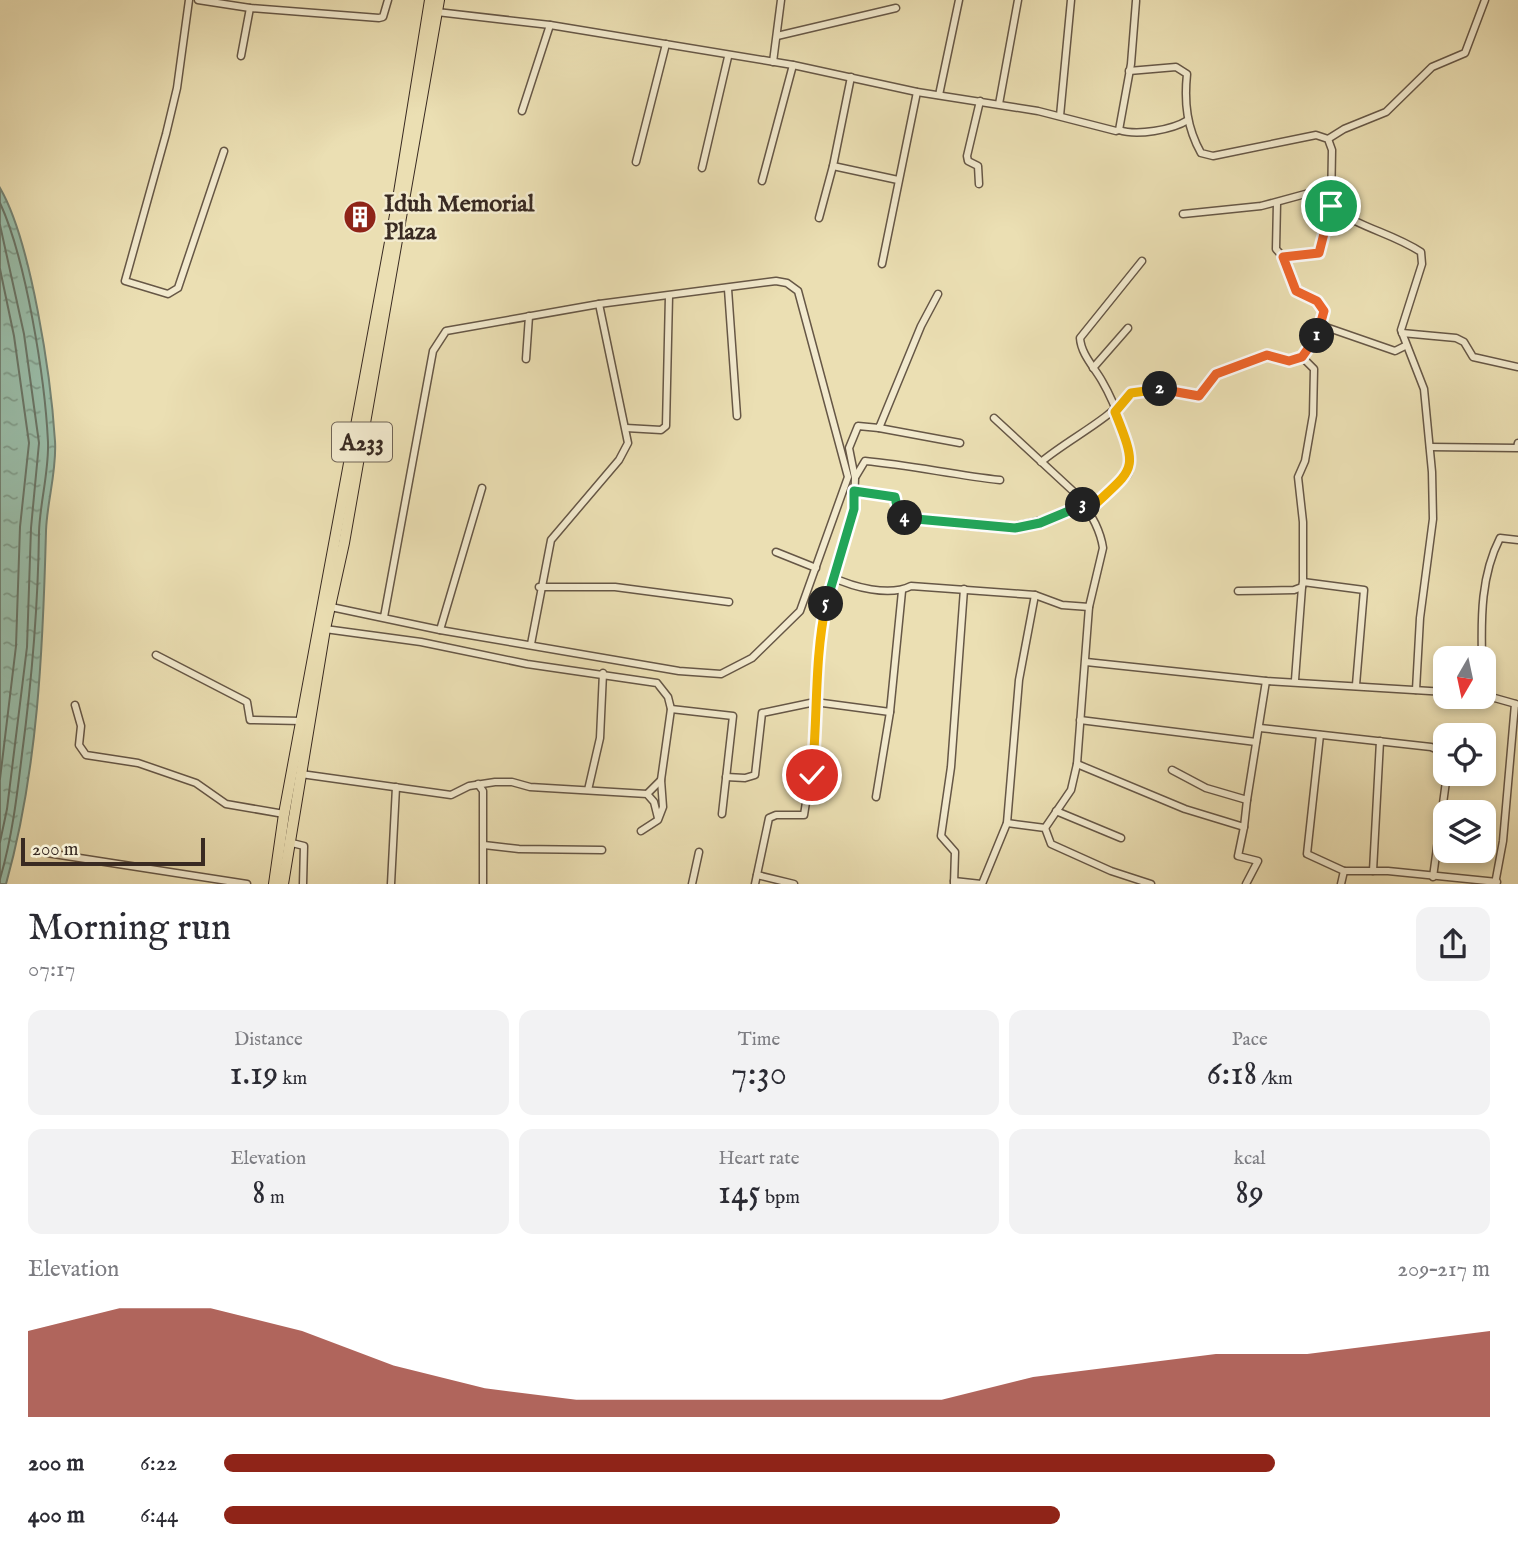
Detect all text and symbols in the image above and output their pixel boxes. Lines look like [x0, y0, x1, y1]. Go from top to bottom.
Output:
pin [1301, 176, 1361, 236]
icon: arrive [1312, 187, 1350, 225]
place label: Iduh Memorial Plaza [384, 189, 535, 248]
building icon: Iduh Memorial Plaza [341, 198, 379, 236]
pin: 1 [1300, 318, 1334, 354]
text: 1 [1313, 323, 1320, 347]
pin: 2 [1142, 372, 1178, 406]
text: 2 [1155, 376, 1164, 400]
road number: A233 [332, 422, 392, 462]
pin: 3 [1066, 488, 1100, 522]
text: 3 [1079, 492, 1086, 516]
pin: 4 [888, 500, 922, 536]
text: 4 [900, 505, 909, 529]
pin: 5 [808, 586, 844, 622]
text: 5 [822, 591, 829, 615]
north arrow [1433, 646, 1496, 709]
map controls [1433, 646, 1496, 863]
button: locate [1433, 723, 1496, 786]
pin [782, 745, 842, 805]
icon: check [793, 756, 831, 794]
button: layers [1433, 800, 1496, 863]
scale bar [21, 835, 205, 867]
text: 200 m [32, 838, 78, 862]
text: Morning run [28, 905, 231, 953]
button: share [1416, 907, 1490, 981]
text: 07:17 [28, 955, 75, 984]
text: Distance [234, 1028, 303, 1052]
text: Time [738, 1028, 780, 1052]
text: Pace [1232, 1028, 1268, 1052]
text: 1.19 [229, 1052, 278, 1097]
text: 7:30 [731, 1052, 787, 1097]
text: 6:18 [1207, 1052, 1257, 1097]
text: km [278, 1067, 307, 1091]
text: /km [1257, 1067, 1293, 1091]
text: Elevation [231, 1147, 306, 1171]
text: Heart rate [718, 1147, 800, 1171]
text: kcal [1234, 1147, 1265, 1171]
text: 8 [252, 1171, 266, 1216]
text: 145 [718, 1171, 761, 1216]
text: 89 [1235, 1171, 1264, 1216]
text: m [266, 1186, 285, 1210]
text: bpm [761, 1186, 800, 1210]
text: Elevation [28, 1255, 119, 1284]
text: 209–217 m [1397, 1255, 1490, 1284]
text: 200 m [28, 1449, 84, 1478]
text: 6:22 [140, 1449, 177, 1478]
text: 400 m [28, 1501, 85, 1530]
text: 6:44 [140, 1501, 178, 1530]

